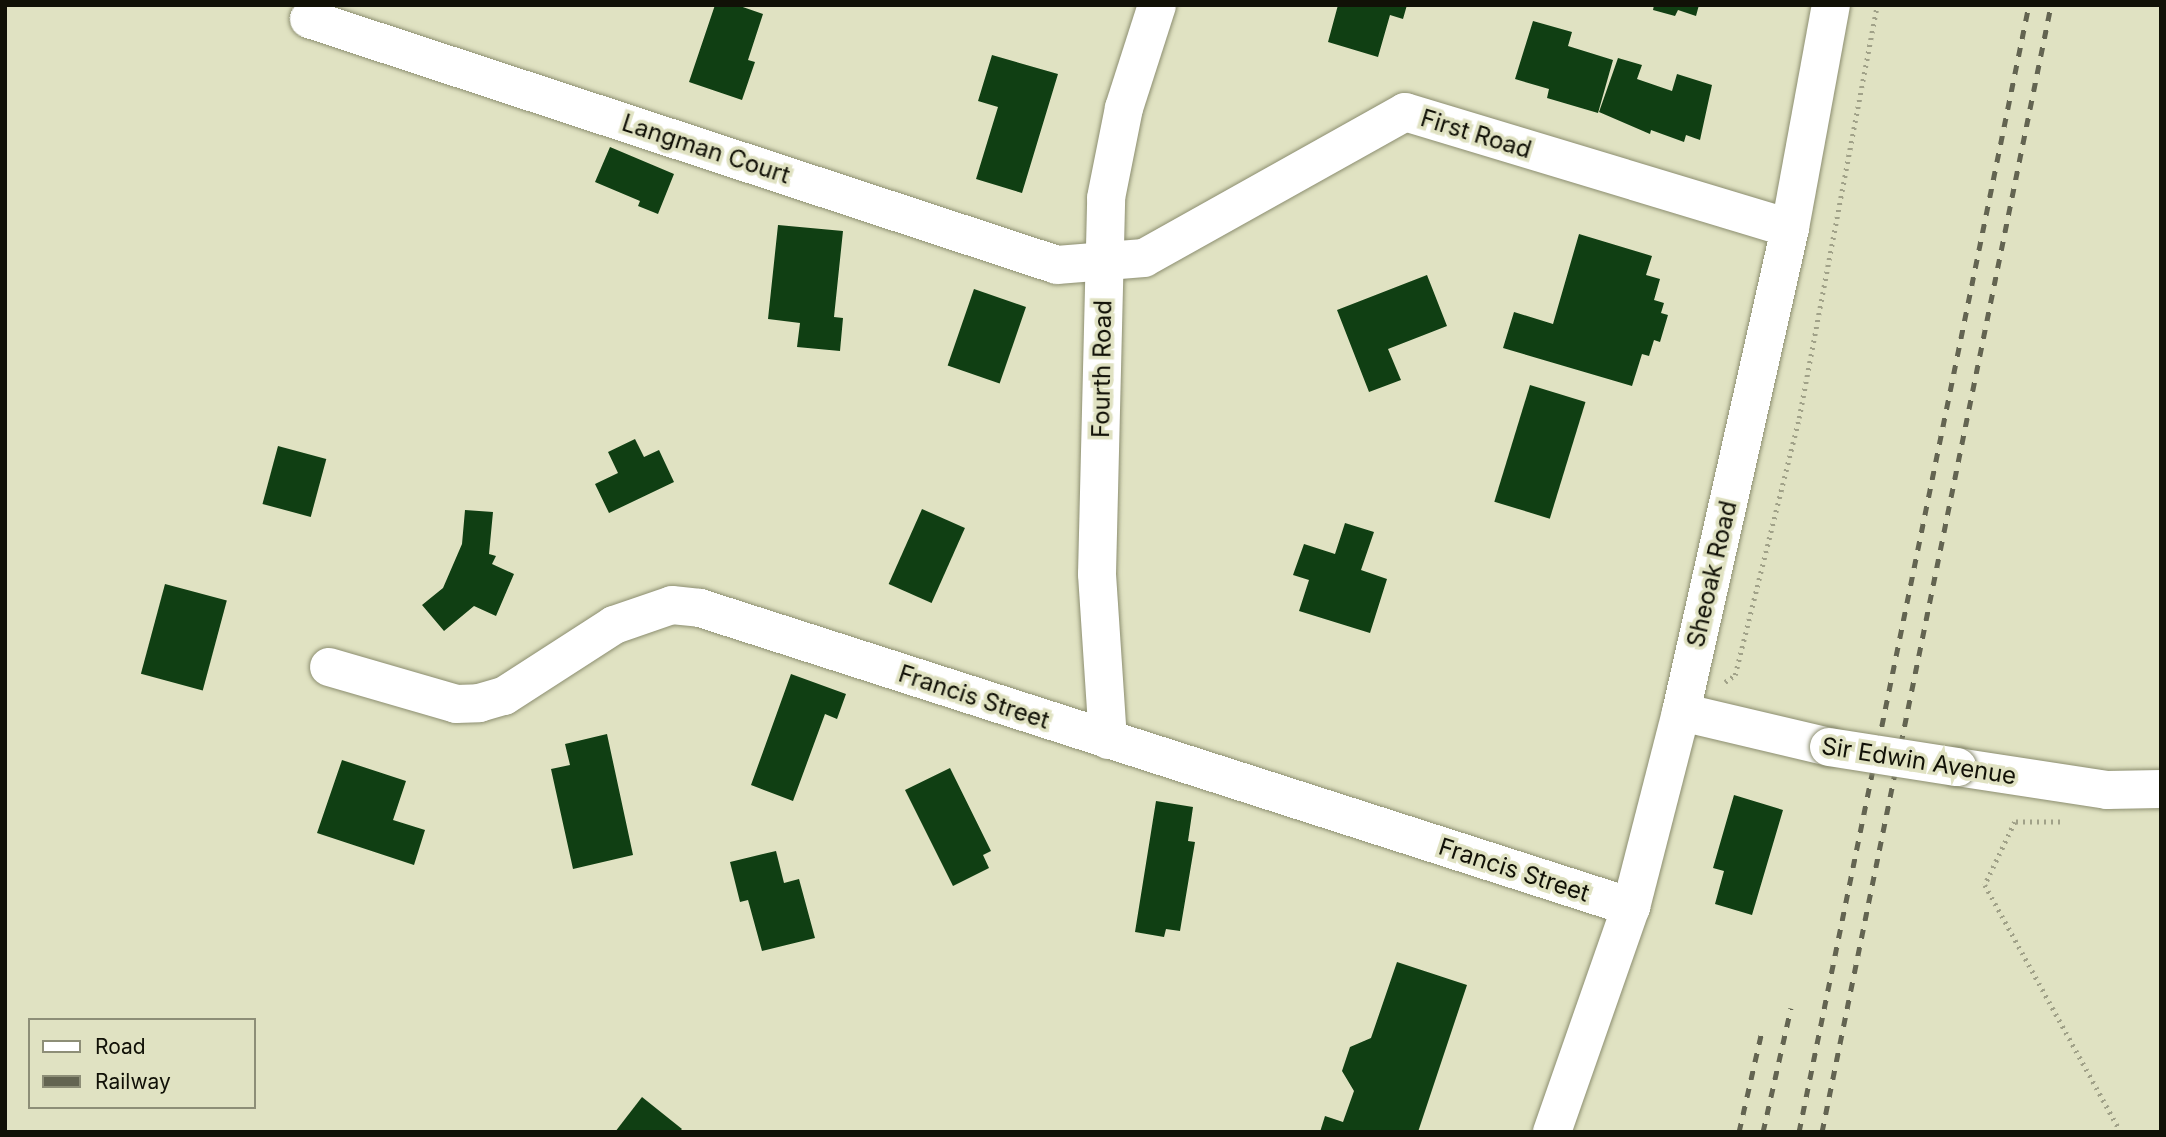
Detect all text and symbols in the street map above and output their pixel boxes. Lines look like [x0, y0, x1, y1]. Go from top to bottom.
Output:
street label: First Road [1417, 104, 1535, 164]
street label: Langman Court [618, 108, 794, 190]
street label: Fourth Road [1086, 300, 1118, 438]
street label: Sheoak Road [1681, 498, 1743, 650]
street label: Francis Street [895, 659, 1053, 735]
street label: Sir Edwin Avenue [1820, 731, 2018, 791]
street label: Francis Street [1435, 832, 1593, 908]
legend [28, 1018, 256, 1109]
text: Road [95, 1034, 146, 1059]
text: Railway [95, 1069, 171, 1094]

